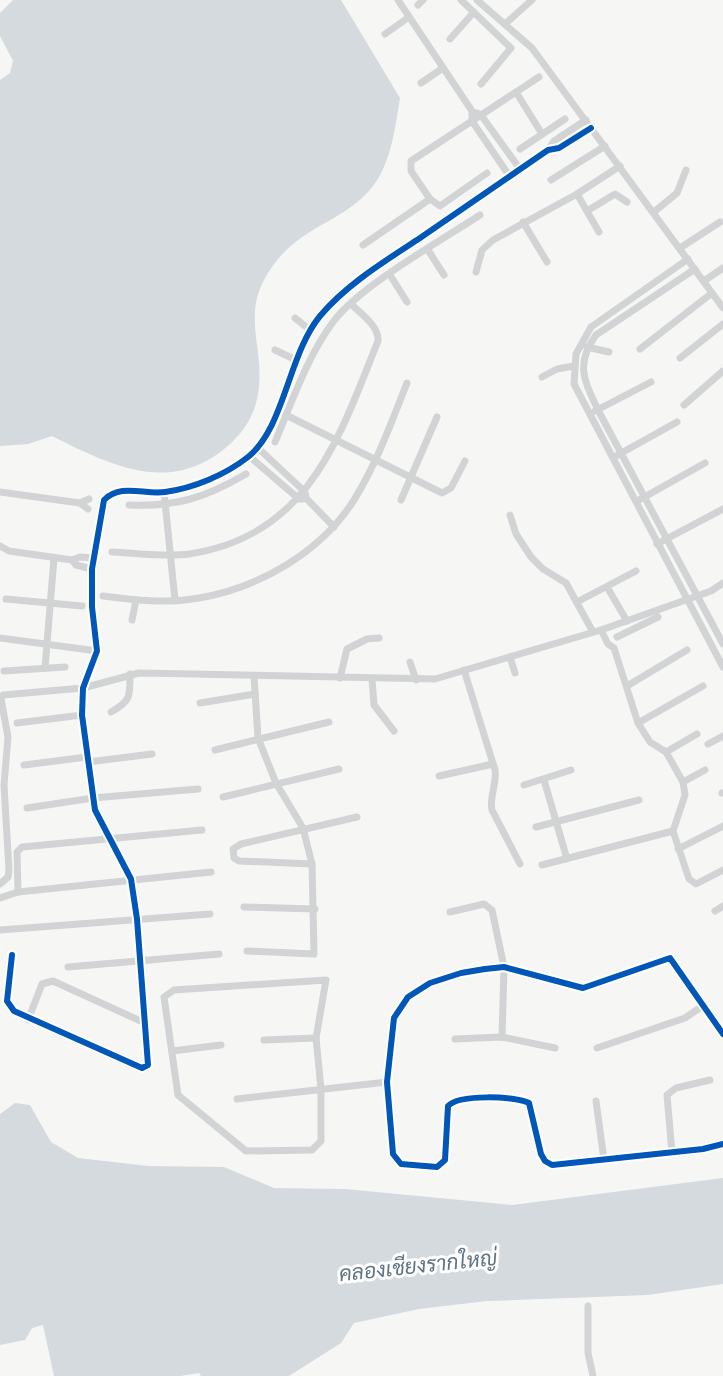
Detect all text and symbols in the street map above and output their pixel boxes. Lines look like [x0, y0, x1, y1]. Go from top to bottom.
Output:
water label: คลองเชียงรากใหญ่ [338, 1245, 499, 1286]

